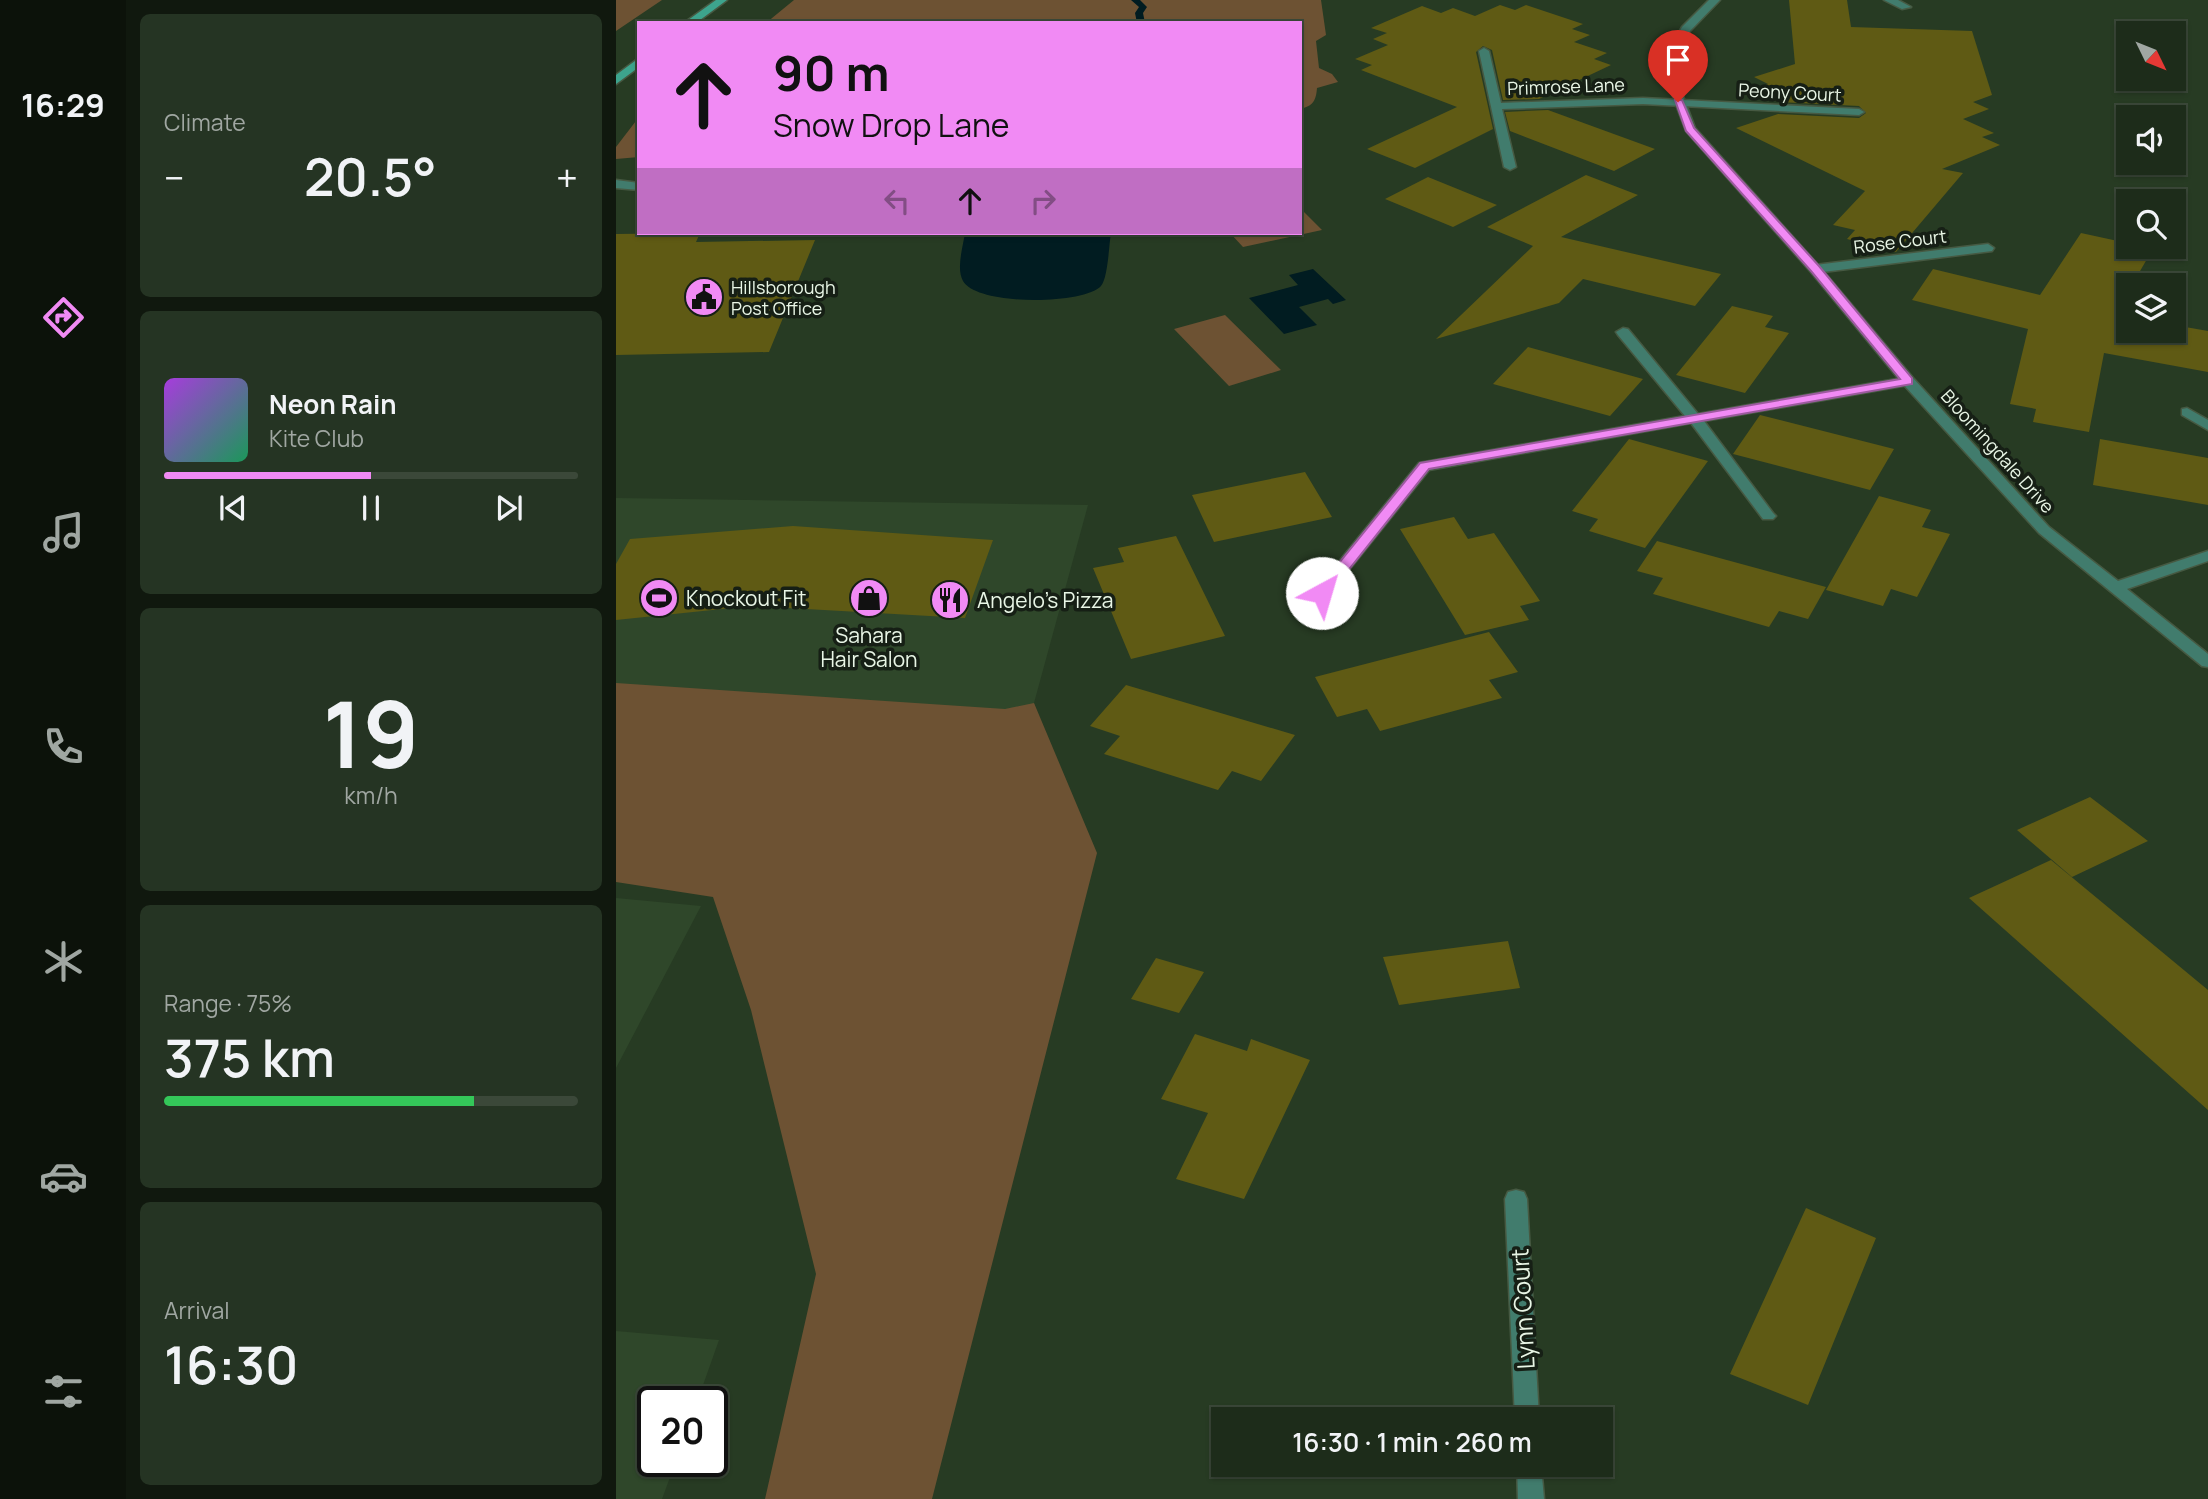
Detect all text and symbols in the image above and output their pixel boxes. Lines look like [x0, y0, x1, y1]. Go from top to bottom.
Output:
north arrow [2116, 21, 2186, 91]
map controls [2116, 21, 2186, 343]
pin [1648, 30, 1708, 102]
text: 90 m [773, 39, 890, 106]
icon: arrive [1659, 41, 1697, 79]
icon: ahead [658, 49, 749, 140]
street label: Primrose Lane [1507, 72, 1625, 100]
street label: Peony Court [1738, 77, 1842, 107]
text: 16:29 [21, 83, 105, 127]
text: Snow Drop Lane [773, 103, 1010, 147]
button: sound [2116, 105, 2186, 175]
text: Climate [164, 106, 246, 138]
text: 20.5° [304, 141, 437, 212]
text: − [164, 151, 185, 203]
text: + [556, 151, 578, 203]
icon: left [878, 182, 916, 220]
icon: ahead [951, 182, 989, 220]
icon: right [1024, 182, 1062, 220]
button: search [2116, 189, 2186, 259]
street label: Rose Court [1852, 223, 1948, 259]
button: layers [2116, 273, 2186, 343]
place label: Hillsborough Post Office [731, 275, 836, 320]
public building icon: Hillsborough Post Office [683, 276, 725, 318]
icon: directions [39, 293, 88, 342]
street label: Bloomingdale Drive [1936, 384, 2060, 518]
text: Neon Rain [269, 386, 397, 422]
text: Kite Club [269, 422, 364, 454]
icon: previous [214, 489, 252, 527]
icon: pause [352, 489, 390, 527]
icon: next [490, 489, 528, 527]
icon: music [39, 508, 88, 557]
position arrow [1285, 556, 1359, 630]
sports icon: Knockout Fit [638, 577, 680, 619]
shop icon: Sahara Hair Salon [848, 577, 890, 619]
restaurant icon: Angelo's Pizza [929, 579, 971, 621]
place label: Knockout Fit [686, 584, 807, 612]
place label: Angelo's Pizza [977, 586, 1113, 614]
place label: Sahara Hair Salon [820, 621, 918, 673]
text: 19 [323, 671, 419, 795]
icon: phone [39, 722, 88, 771]
text: km/h [344, 779, 398, 811]
icon: climate [39, 937, 88, 986]
text: Range · 75% [164, 987, 292, 1019]
text: 375 km [164, 1022, 335, 1093]
icon: car [39, 1152, 88, 1201]
street label: Lynn Court [1502, 1248, 1542, 1370]
text: Arrival [164, 1294, 230, 1326]
text: 16:30 [164, 1329, 298, 1400]
icon: filters [39, 1367, 88, 1416]
speed limit sign: 20 [637, 1386, 728, 1477]
text: 16:30 · 1 min · 260 m [1292, 1424, 1532, 1460]

